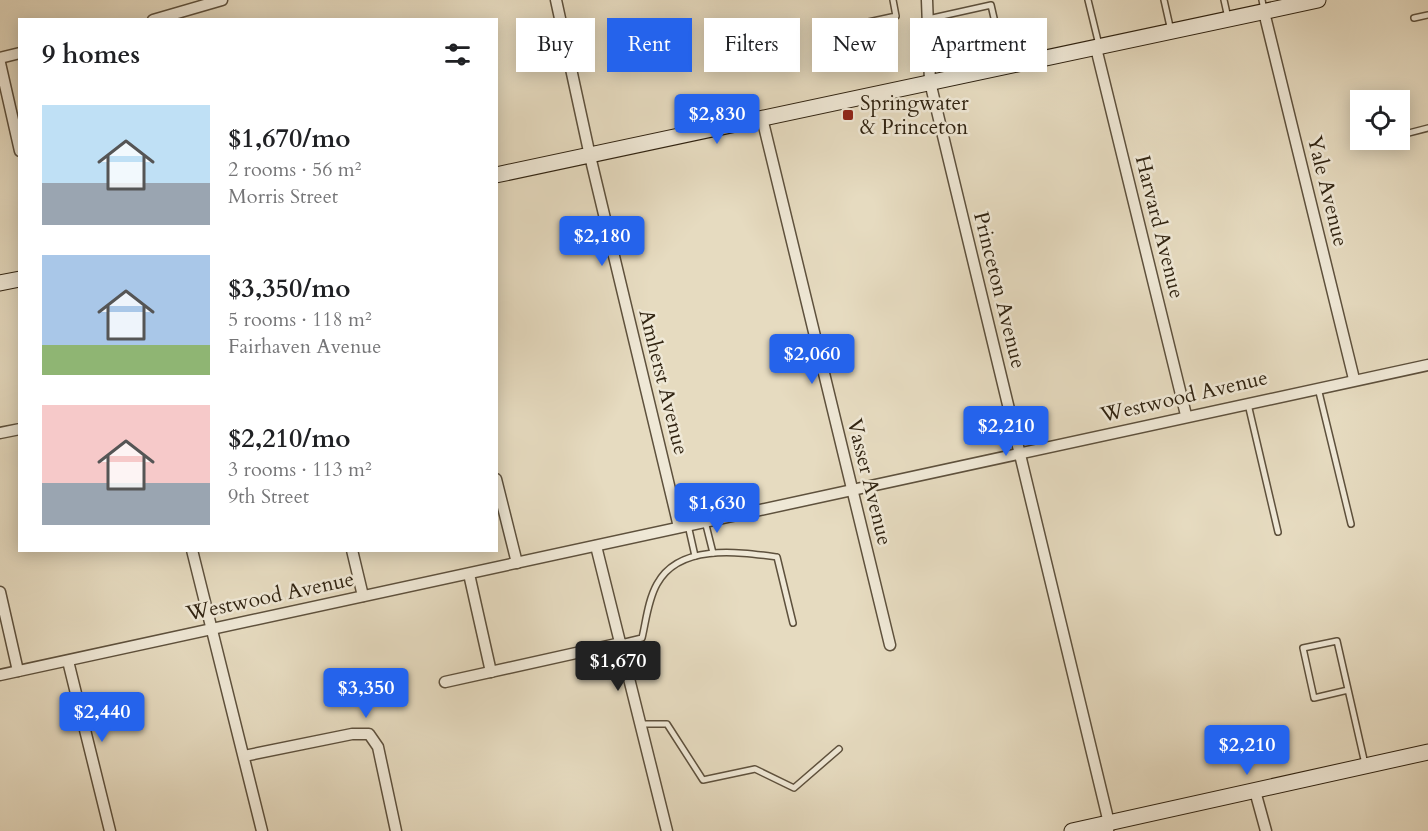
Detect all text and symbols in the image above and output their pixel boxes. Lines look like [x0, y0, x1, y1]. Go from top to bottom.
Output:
chip: Buy [516, 18, 595, 72]
chip: Rent [607, 18, 692, 72]
chip: Filters [704, 18, 800, 72]
chip: New [812, 18, 898, 72]
chip: Apartment [910, 18, 1047, 72]
text: 9 homes [42, 37, 140, 72]
icon: filters [441, 38, 474, 71]
place label: Springwater & Princeton [860, 89, 969, 142]
map controls [1350, 90, 1410, 150]
button: locate [1350, 90, 1410, 150]
pin: $2,830 [668, 94, 766, 145]
text: $2,830 [688, 100, 746, 127]
marker: Springwater & Princeton [841, 108, 855, 122]
text: $1,670/mo [228, 121, 351, 156]
icon: home [90, 129, 162, 201]
street label: Yale Avenue [1300, 133, 1355, 250]
street label: Harvard Avenue [1128, 153, 1191, 302]
text: 2 rooms · 56 m² [228, 156, 361, 183]
text: Morris Street [228, 183, 338, 210]
street label: Princeton Avenue [966, 209, 1033, 372]
pin: $2,180 [553, 216, 651, 267]
text: $2,180 [573, 222, 631, 249]
text: $3,350/mo [228, 271, 351, 306]
icon: home [90, 279, 162, 351]
text: 5 rooms · 118 m² [228, 306, 372, 333]
street label: Amherst Avenue [631, 306, 696, 458]
text: Fairhaven Avenue [228, 333, 381, 360]
pin: $2,060 [763, 334, 861, 385]
text: $2,060 [783, 340, 841, 367]
street label: Westwood Avenue [1097, 363, 1271, 430]
pin: $2,210 [957, 406, 1055, 457]
text: $2,210 [977, 412, 1035, 439]
street label: Vasser Avenue [840, 416, 899, 548]
text: $2,210/mo [228, 421, 351, 456]
icon: home [90, 429, 162, 501]
text: 3 rooms · 113 m² [228, 456, 372, 483]
text: 9th Street [228, 483, 309, 510]
pin: $1,630 [668, 483, 766, 534]
text: $1,630 [688, 489, 746, 516]
street label: Westwood Avenue [183, 565, 357, 629]
pin: $1,670 [569, 641, 667, 692]
text: $1,670 [589, 647, 647, 674]
pin: $3,350 [317, 668, 415, 719]
text: $3,350 [337, 674, 395, 701]
pin: $2,440 [53, 692, 151, 743]
text: $2,440 [73, 698, 131, 725]
pin: $2,210 [1198, 725, 1296, 776]
text: $2,210 [1218, 731, 1276, 758]

